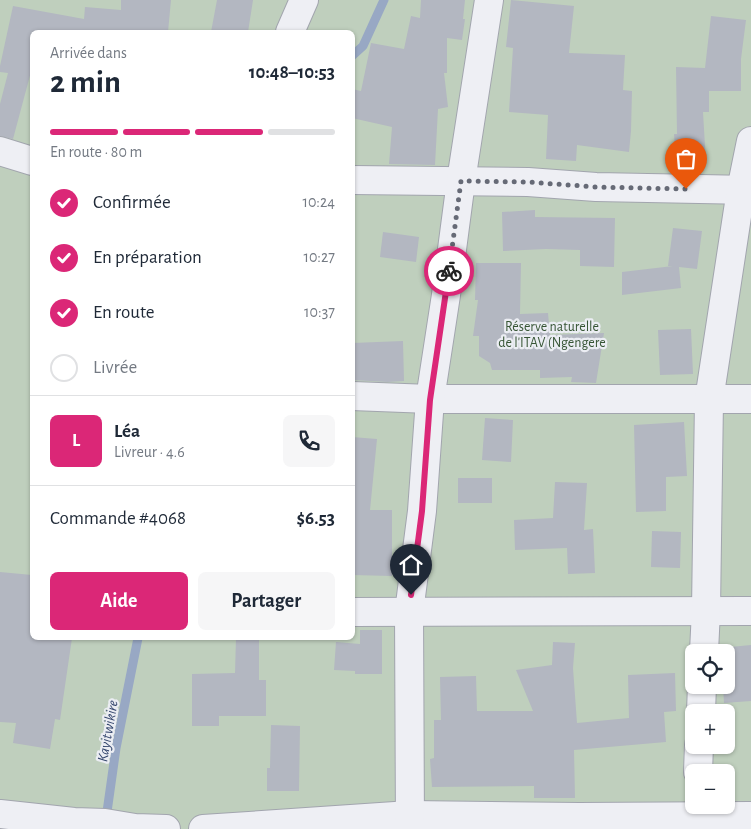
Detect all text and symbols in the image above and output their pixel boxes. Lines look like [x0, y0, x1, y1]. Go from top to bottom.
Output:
text: Arrivée dans [50, 45, 127, 61]
text: 10:48–10:53 [249, 63, 335, 82]
text: 2 min [50, 66, 121, 98]
pin [665, 138, 707, 189]
text: En route · 80 m [50, 144, 142, 160]
icon: bag [672, 145, 700, 173]
icon: check [50, 189, 78, 217]
text: Confirmée [93, 193, 171, 212]
text: 10:24 [302, 194, 335, 210]
icon: check [50, 244, 78, 272]
courier [424, 246, 474, 296]
text: En préparation [93, 248, 202, 267]
text: 10:27 [303, 249, 335, 265]
icon: bike [435, 257, 463, 285]
icon: check [50, 299, 78, 327]
text: En route [93, 303, 155, 322]
text: 10:37 [304, 304, 335, 320]
park label: Réserve naturelle de l'ITAV (Ngengere [498, 320, 606, 350]
text: Livrée [93, 358, 137, 377]
button: phone [283, 415, 335, 467]
text: Léa [114, 422, 140, 441]
text: L [72, 431, 80, 450]
text: Livreur · 4.6 [114, 444, 185, 460]
text: Commande #4068 [50, 509, 186, 528]
text: $6.53 [297, 509, 335, 528]
pin [390, 544, 432, 595]
icon: home [397, 551, 425, 579]
button: Aide [50, 572, 188, 630]
button: Partager [198, 572, 335, 630]
map controls [685, 644, 735, 814]
button: locate [685, 644, 735, 694]
water label: Kayitwikire [95, 699, 121, 763]
button: + [685, 704, 735, 754]
button: − [685, 764, 735, 814]

